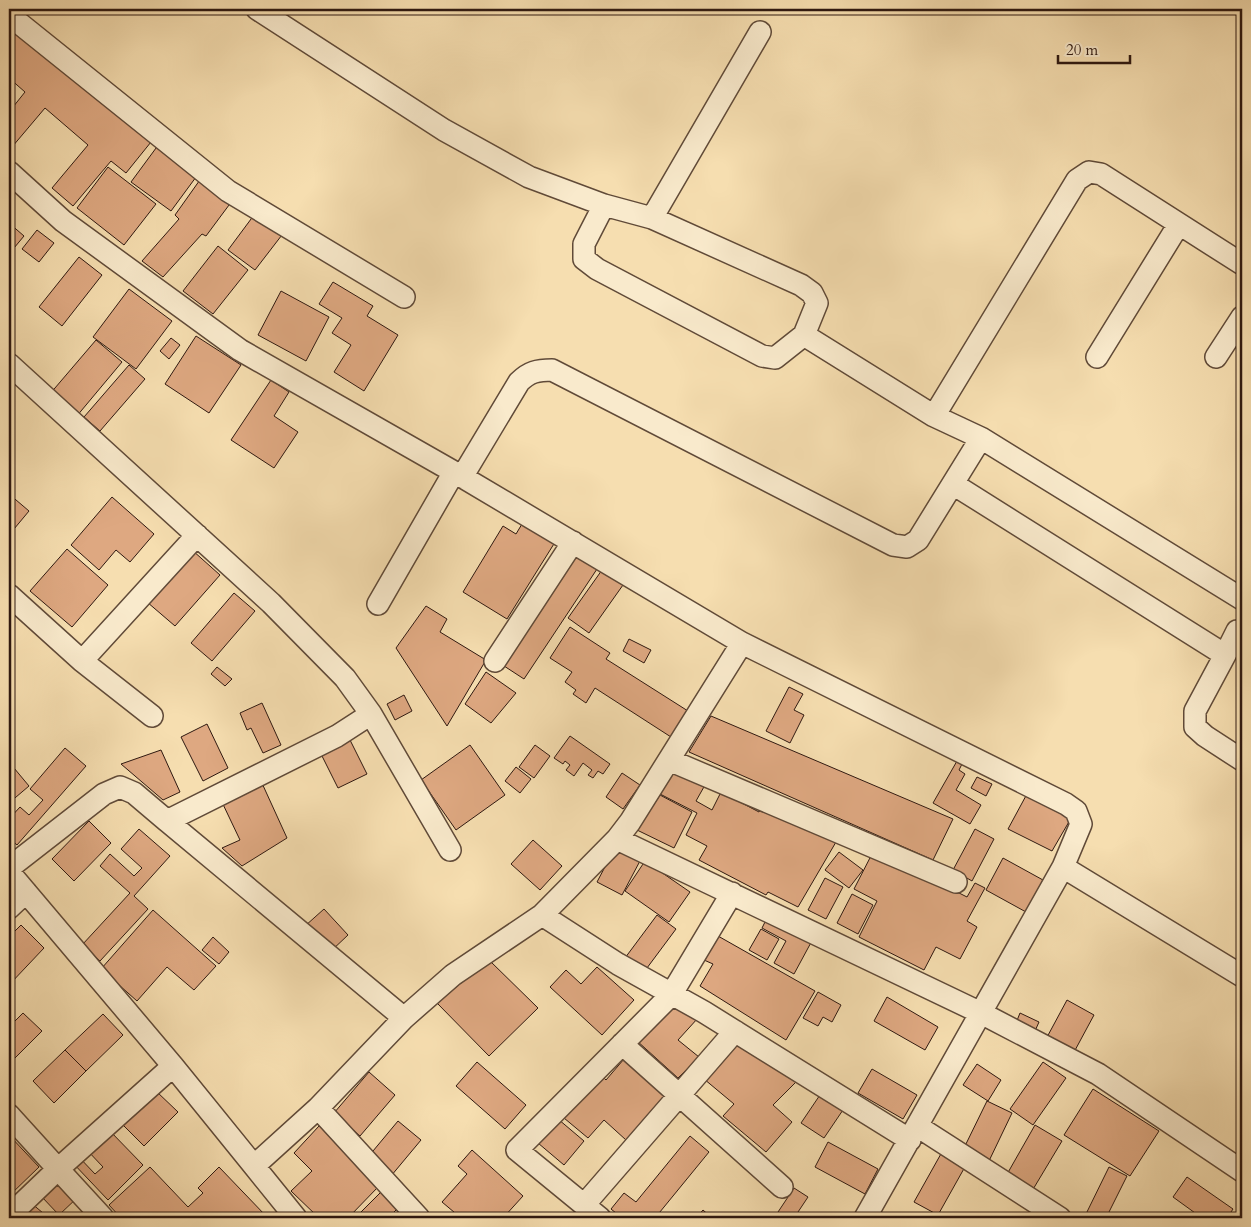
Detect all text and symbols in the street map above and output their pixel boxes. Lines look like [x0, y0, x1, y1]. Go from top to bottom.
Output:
scale bar [1058, 32, 1131, 64]
text: 20 m [1066, 40, 1098, 60]

